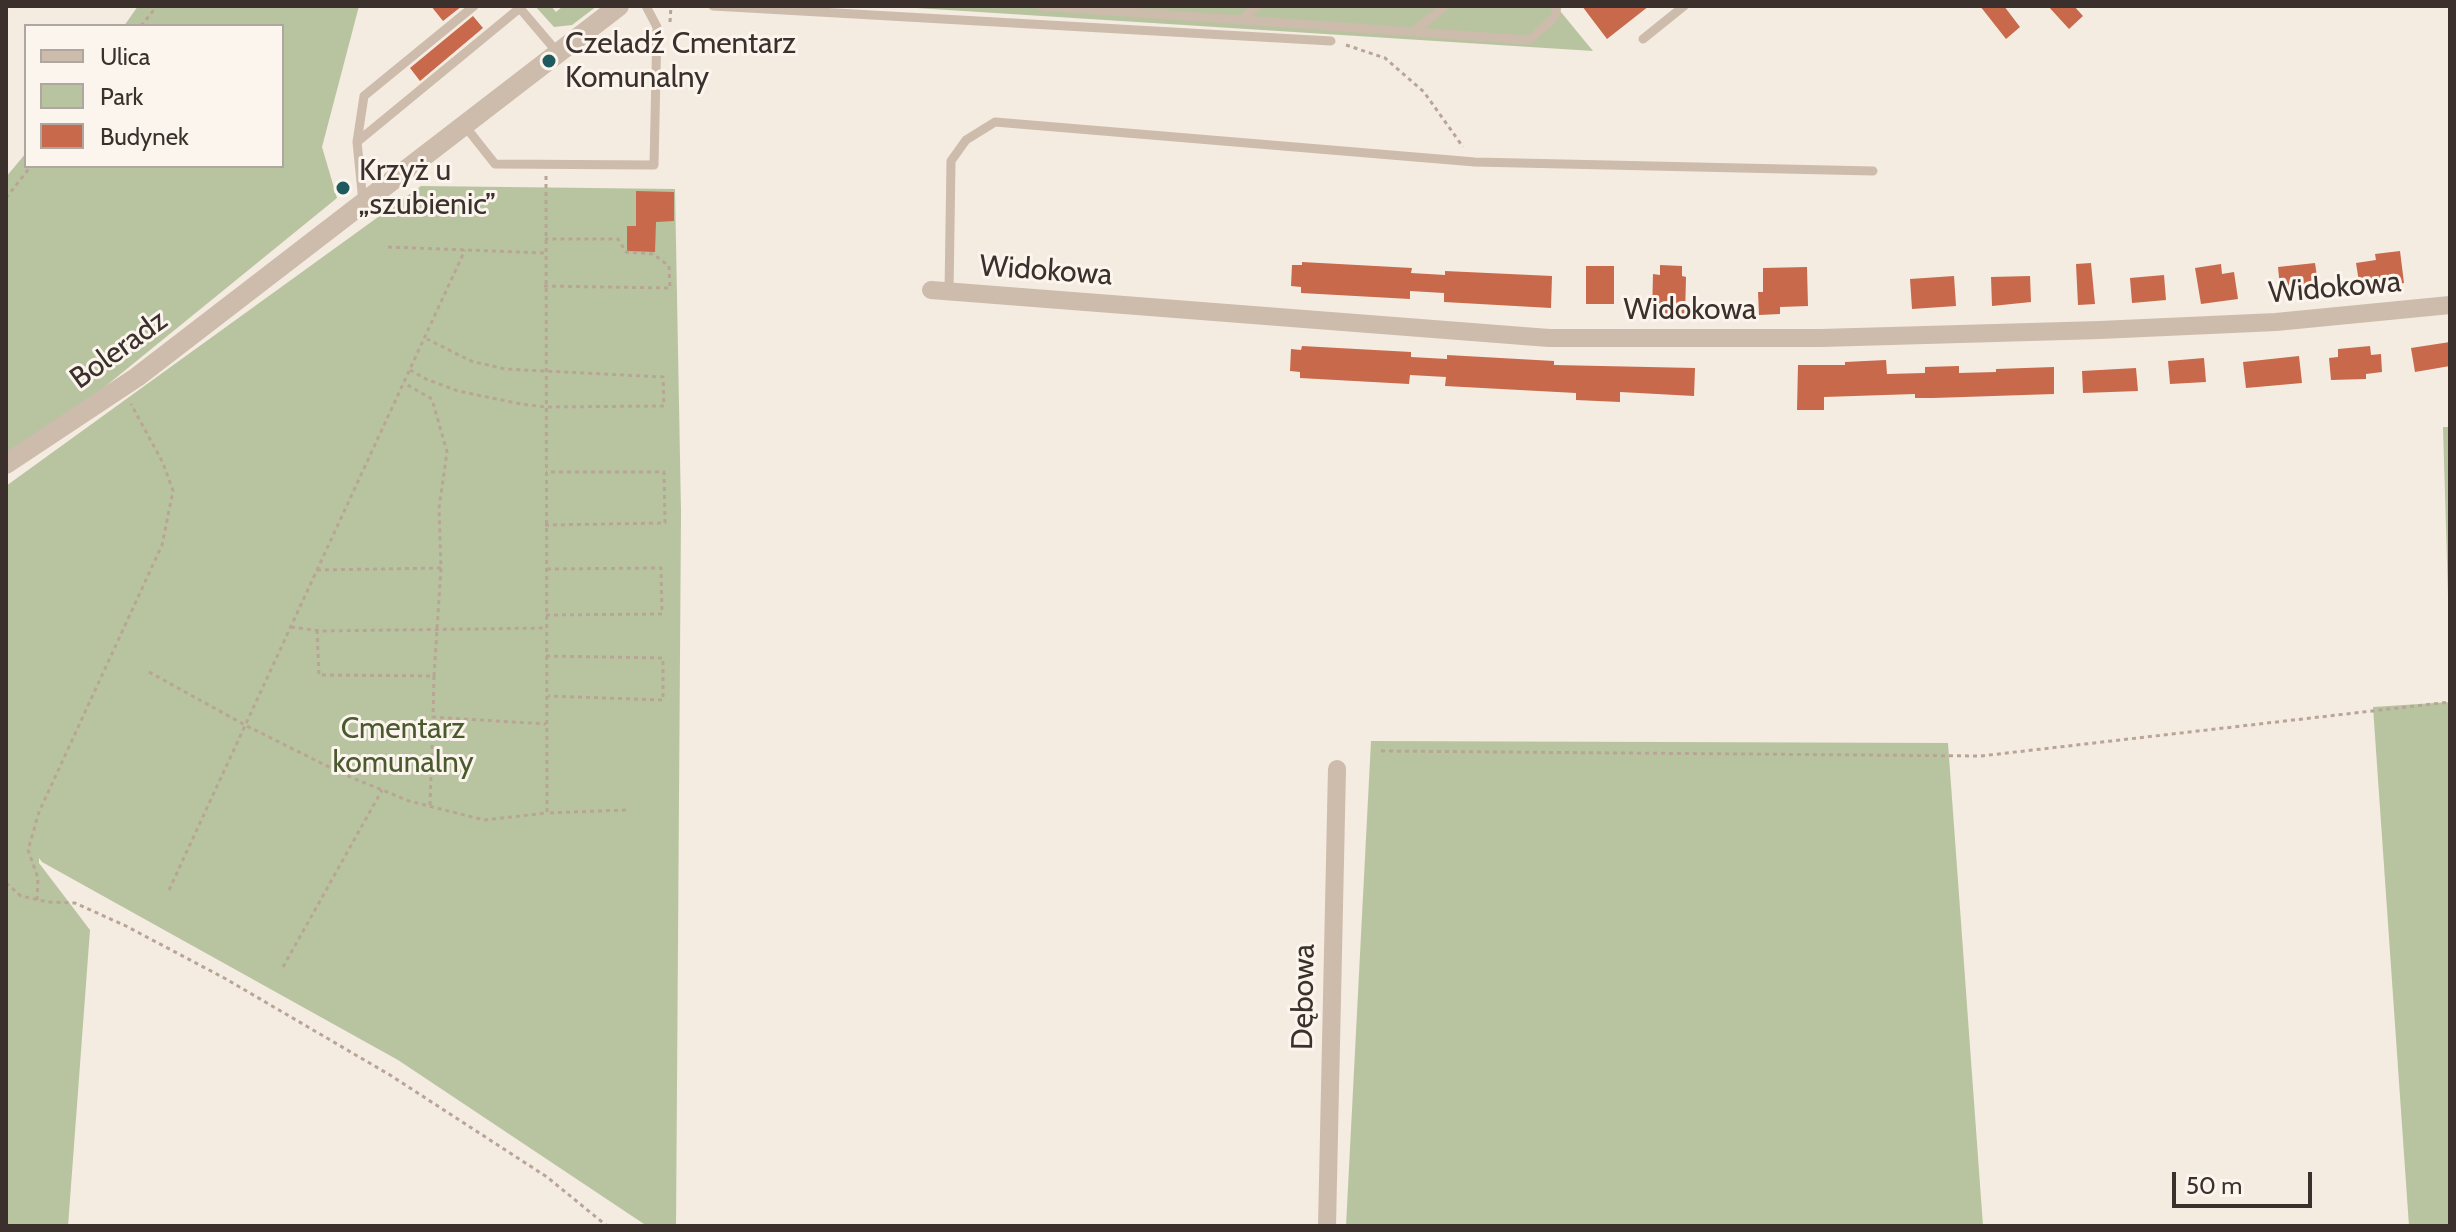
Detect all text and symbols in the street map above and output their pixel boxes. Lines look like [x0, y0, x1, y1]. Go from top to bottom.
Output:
legend [24, 24, 284, 168]
place label: Czeladź Cmentarz Komunalny [565, 26, 796, 96]
text: Ulica [100, 42, 150, 71]
marker: Czeladź Cmentarz Komunalny [540, 52, 558, 70]
text: Park [100, 82, 143, 111]
text: Budynek [100, 122, 189, 151]
place label: Krzyż u „szubienic” [359, 153, 496, 224]
marker: Krzyż u „szubienic” [334, 179, 352, 197]
street label: Widokowa [978, 248, 1114, 294]
street label: Widokowa [2267, 264, 2403, 312]
street label: Widokowa [1624, 292, 1756, 328]
street label: Boleradz [63, 303, 175, 397]
park label: Cmentarz komunalny [332, 711, 474, 782]
street label: Dębowa [1285, 944, 1323, 1050]
scale bar [2176, 1156, 2316, 1206]
text: 50 m [2186, 1171, 2242, 1200]

